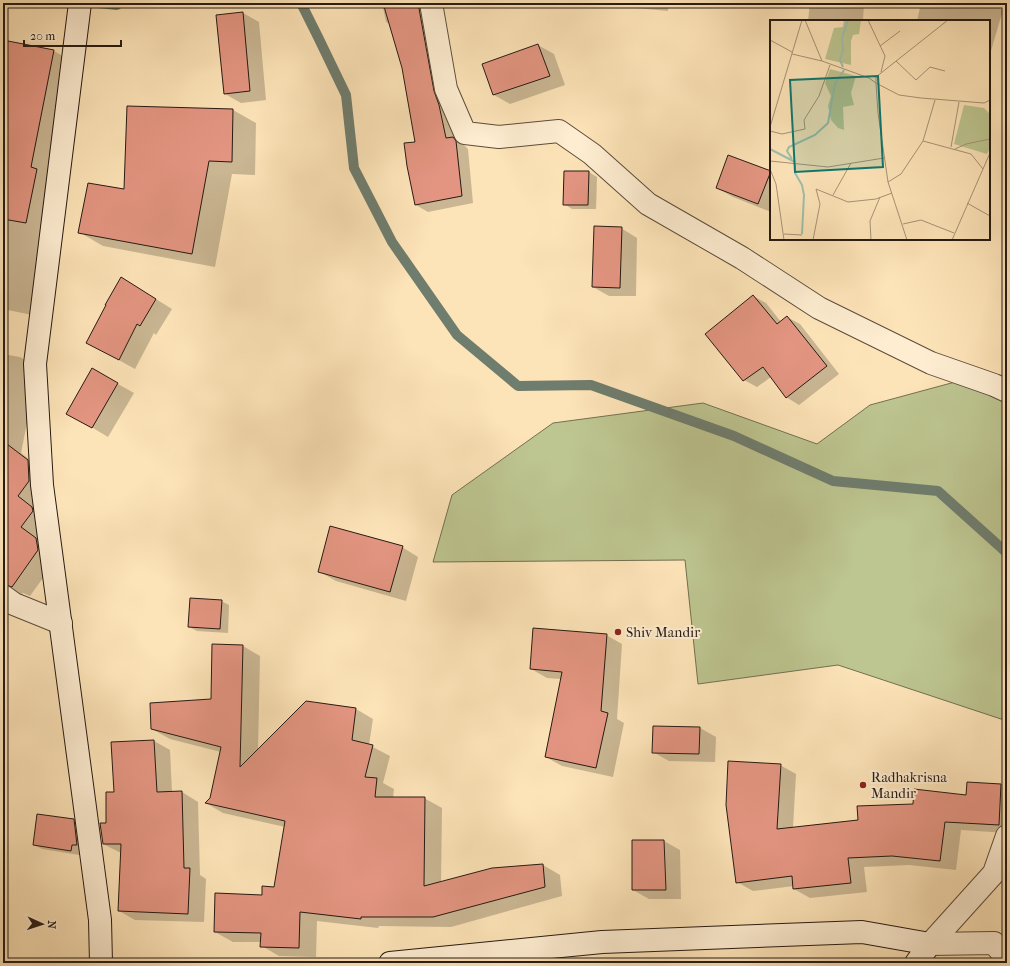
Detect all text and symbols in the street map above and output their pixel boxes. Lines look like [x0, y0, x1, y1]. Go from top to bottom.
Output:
inset map [770, 20, 990, 240]
scale bar [24, 22, 121, 48]
text: 20 m [30, 29, 55, 43]
place label: Shiv Mandir [626, 624, 700, 641]
marker: Shiv Mandir [613, 627, 623, 637]
place label: Radhakrisna Mandir [871, 769, 947, 802]
marker: Radhakrisna Mandir [858, 780, 868, 790]
north arrow [22, 904, 62, 944]
text: N [45, 920, 58, 930]

